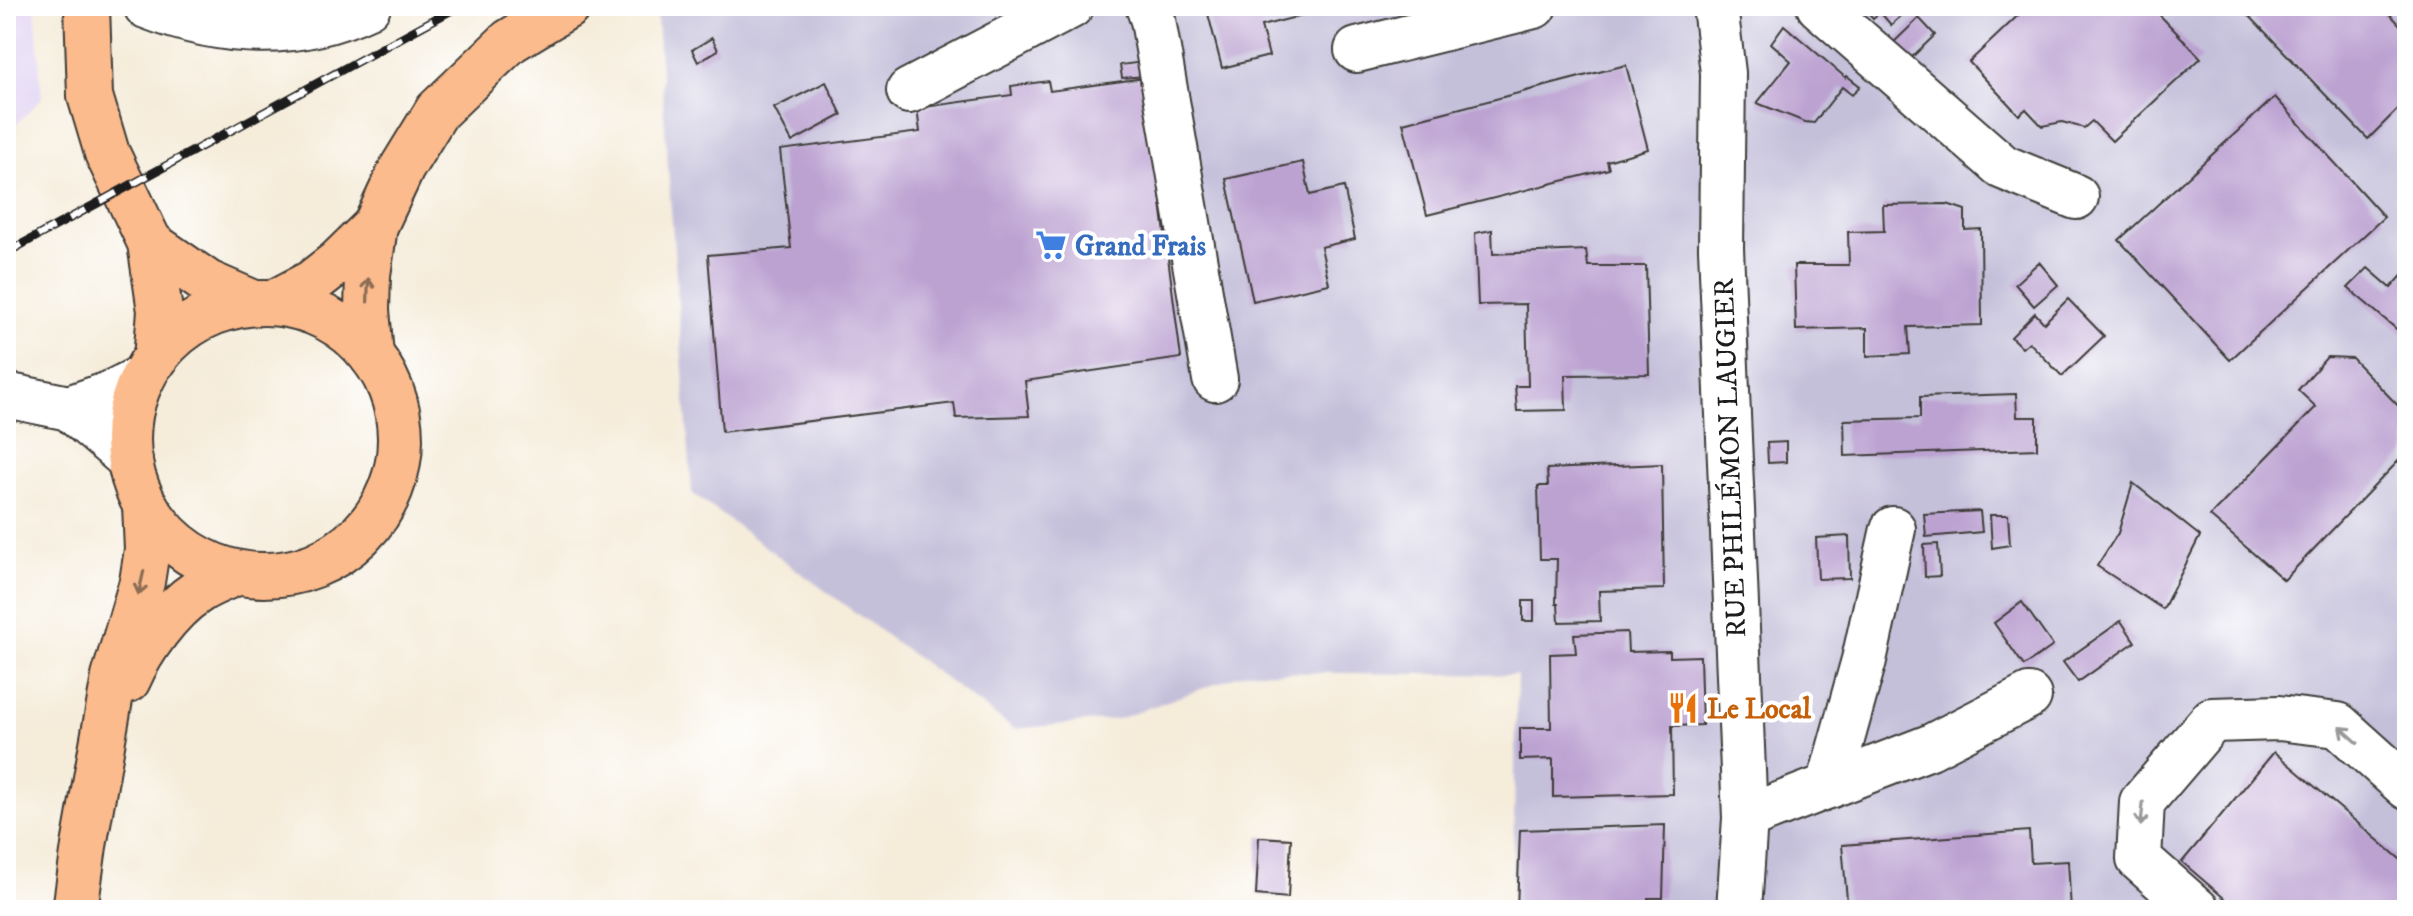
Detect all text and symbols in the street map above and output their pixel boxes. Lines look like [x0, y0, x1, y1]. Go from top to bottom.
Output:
supermarket icon: Grand Frais [1034, 228, 1068, 262]
place label: Grand Frais [1075, 229, 1207, 264]
one-way arrow [360, 277, 375, 304]
street label: RUE PHILÉMON LAUGIER [1707, 277, 1754, 638]
one-way arrow [133, 569, 148, 595]
restaurant icon: Le Local [1666, 691, 1700, 725]
place label: Le Local [1707, 692, 1812, 727]
one-way arrow [2339, 726, 2359, 744]
one-way arrow [2134, 800, 2149, 827]

